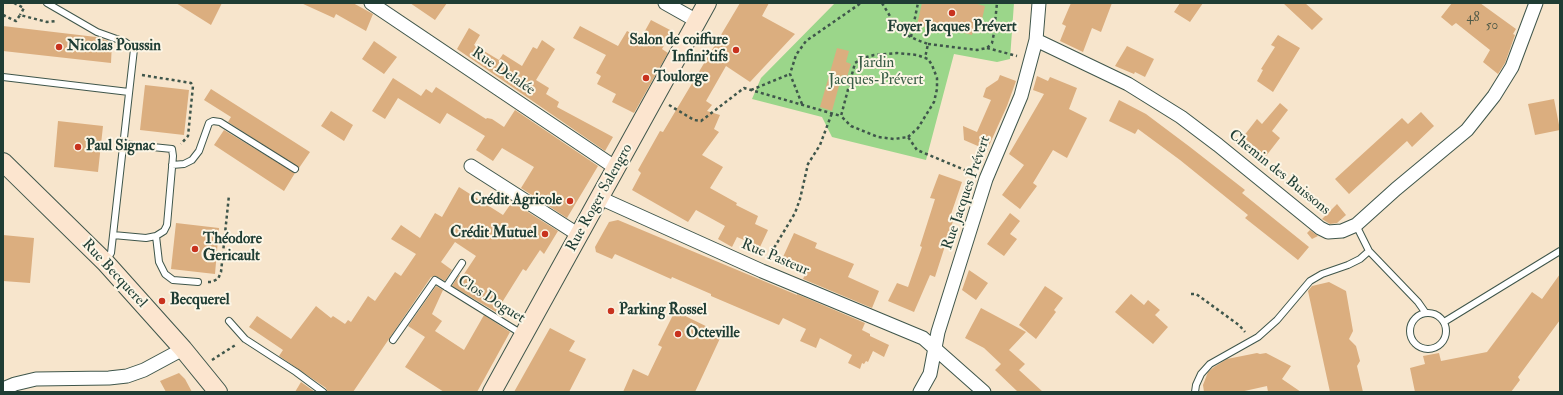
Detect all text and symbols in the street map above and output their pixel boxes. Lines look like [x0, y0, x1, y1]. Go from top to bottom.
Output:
marker: Foyer Jacques Prévert [947, 8, 957, 18]
house number: 48 [1466, 10, 1480, 26]
house number: 50 [1486, 18, 1498, 34]
place label: Foyer Jacques Prévert [887, 19, 1017, 37]
place label: Salon de coiffure Infini'tifs [629, 32, 728, 67]
place label: Nicolas Poussin [67, 38, 161, 56]
marker: Nicolas Poussin [54, 42, 64, 52]
street label: Rue Delalée [468, 44, 538, 100]
marker: Salon de coiffure Infini'tifs [731, 45, 741, 55]
park label: Jardin Jacques-Prévert [829, 55, 923, 90]
place label: Toulorge [654, 69, 708, 87]
marker: Toulorge [641, 73, 651, 83]
street label: Chemin des Buissons [1225, 126, 1333, 220]
street label: Rue Jacques Prévert [939, 134, 995, 252]
place label: Paul Signac [86, 138, 155, 156]
street label: Rue Roger Salengro [563, 141, 637, 255]
marker: Paul Signac [73, 142, 83, 152]
place label: Crédit Agricole [470, 192, 562, 210]
marker: Crédit Agricole [565, 196, 575, 206]
place label: Crédit Mutuel [450, 225, 537, 243]
marker: Crédit Mutuel [540, 229, 550, 239]
place label: Théodore Gericault [203, 231, 262, 266]
street label: Rue Becquerel [78, 236, 150, 312]
street label: Rue Pasteur [738, 236, 812, 280]
marker: Théodore Gericault [190, 244, 200, 254]
street label: Clos Doguet [454, 272, 528, 328]
place label: Becquerel [170, 292, 230, 310]
marker: Becquerel [157, 296, 167, 306]
place label: Parking Rossel [619, 302, 707, 320]
marker: Parking Rossel [606, 306, 616, 316]
place label: Octeville [686, 325, 740, 343]
marker: Octeville [673, 329, 683, 339]

